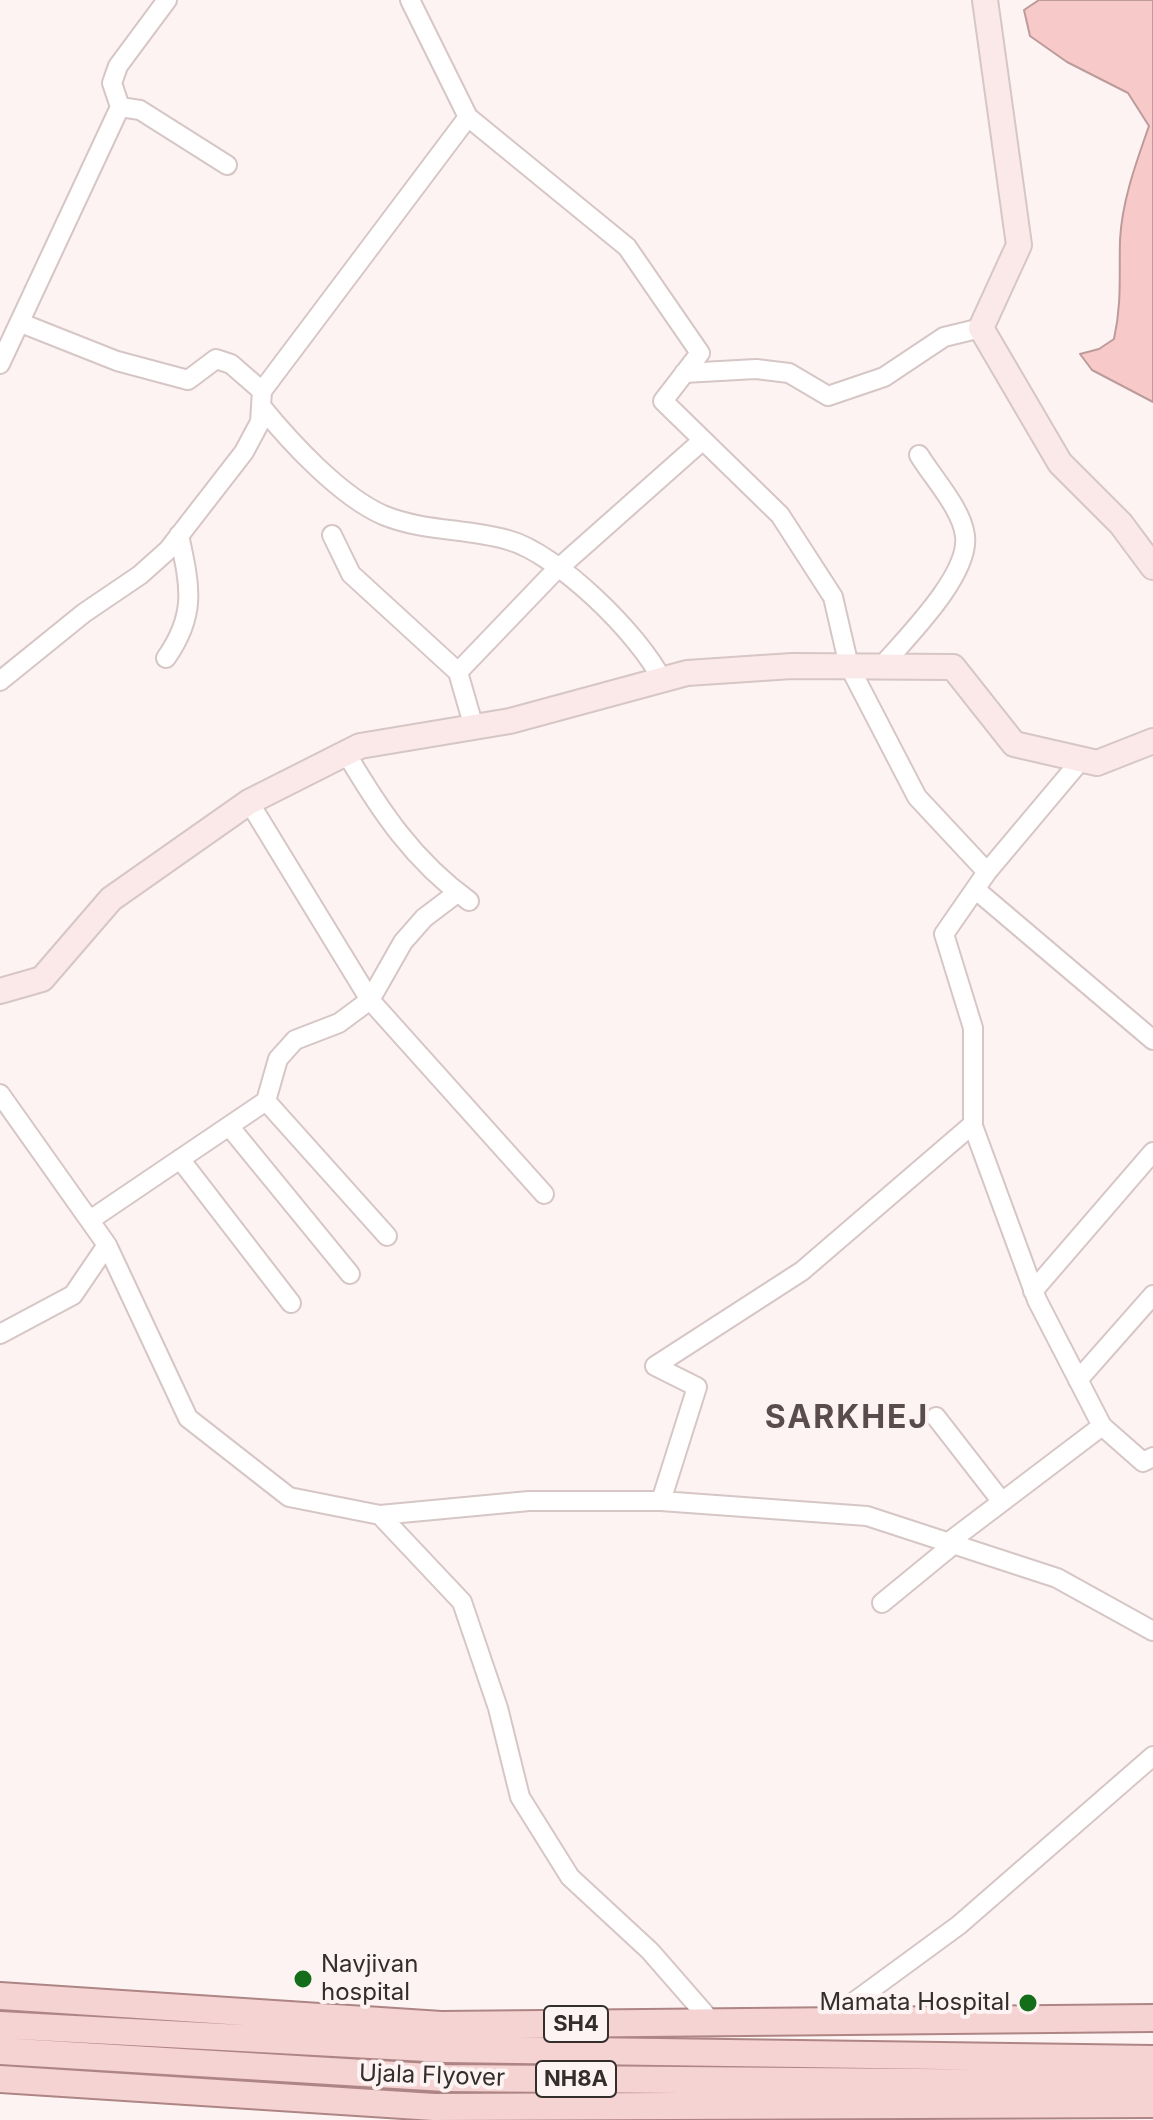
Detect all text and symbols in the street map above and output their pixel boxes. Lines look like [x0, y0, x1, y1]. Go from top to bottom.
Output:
district label: SARKHEJ [765, 1399, 929, 1437]
place label: Navjivan hospital [321, 1951, 418, 2007]
marker: Navjivan hospital [292, 1968, 314, 1990]
place label: Mamata Hospital [819, 1989, 1010, 2017]
marker: Mamata Hospital [1017, 1992, 1039, 2014]
road number: SH4 [544, 2006, 608, 2042]
street label: Ujala Flyover [358, 2059, 506, 2093]
road number: NH8A [536, 2061, 616, 2097]

